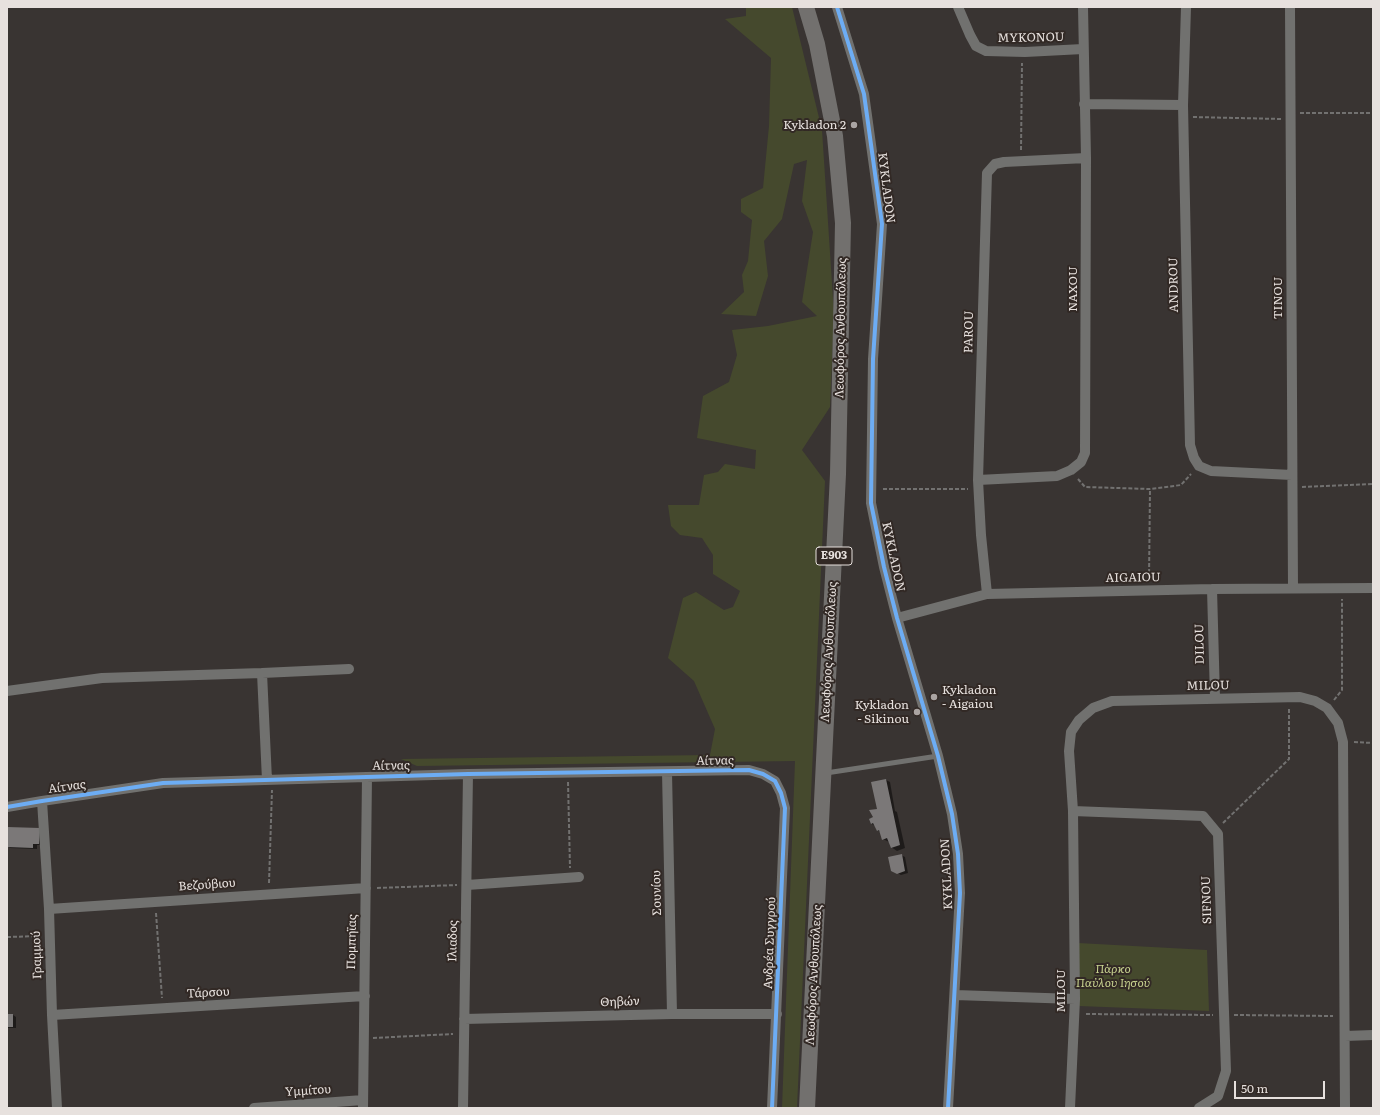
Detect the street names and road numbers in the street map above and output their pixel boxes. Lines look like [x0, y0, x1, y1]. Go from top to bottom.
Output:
street label: MYKONOU [997, 30, 1065, 46]
street label: KYKLADON [875, 152, 897, 224]
street label: Λεωφόρος Ανθουπόλεως [833, 257, 849, 399]
street label: ANDROU [1166, 257, 1182, 313]
street label: NAXOU [1066, 266, 1080, 312]
street label: TINOU [1271, 277, 1285, 319]
street label: PAROU [961, 311, 977, 353]
street label: KYKLADON [879, 521, 907, 593]
road number: E903 [816, 547, 852, 565]
street label: AIGAIOU [1105, 570, 1161, 586]
street label: Λεωφόρος Ανθουπόλεως [818, 581, 840, 723]
street label: DILOU [1192, 624, 1208, 664]
street label: MILOU [1186, 678, 1230, 694]
street label: Αίτνας [696, 753, 734, 769]
street label: Αίτνας [372, 758, 410, 774]
street label: Αίτνας [47, 777, 87, 797]
street label: KYKLADON [938, 838, 956, 910]
street label: Σουνίου [649, 870, 665, 916]
street label: Βεζούβιου [178, 876, 236, 894]
street label: SIFNOU [1199, 876, 1215, 924]
street label: Ανδρέα Συγγρού [761, 897, 779, 989]
street label: Λεωφόρος Ανθουπόλεως [803, 904, 825, 1046]
street label: Πομπηϊας [344, 914, 360, 970]
street label: Ιλιαδος [445, 920, 461, 962]
street label: Γραμμού [29, 931, 45, 979]
street label: MILOU [1054, 969, 1068, 1013]
street label: Τάρσου [186, 985, 230, 1001]
street label: Θηβών [600, 994, 640, 1010]
street label: Υμμίτου [284, 1082, 332, 1100]

